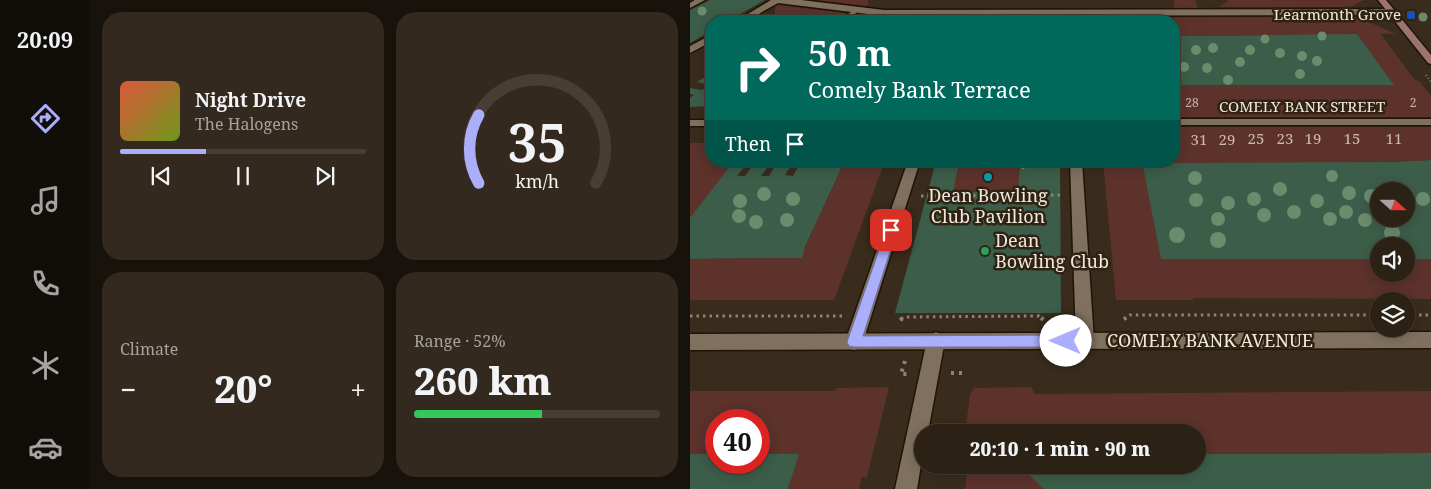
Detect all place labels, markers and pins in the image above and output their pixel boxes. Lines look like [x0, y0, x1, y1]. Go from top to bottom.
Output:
place label: Learmonth Grove [1274, 4, 1401, 24]
marker: Learmonth Grove [1405, 9, 1417, 21]
marker: Dean Bowling Club Pavilion [982, 171, 994, 183]
place label: Dean Bowling Club Pavilion [928, 183, 1048, 228]
pin [870, 209, 912, 251]
place label: Dean Bowling Club [995, 228, 1109, 273]
marker: Dean Bowling Club [979, 245, 991, 257]

